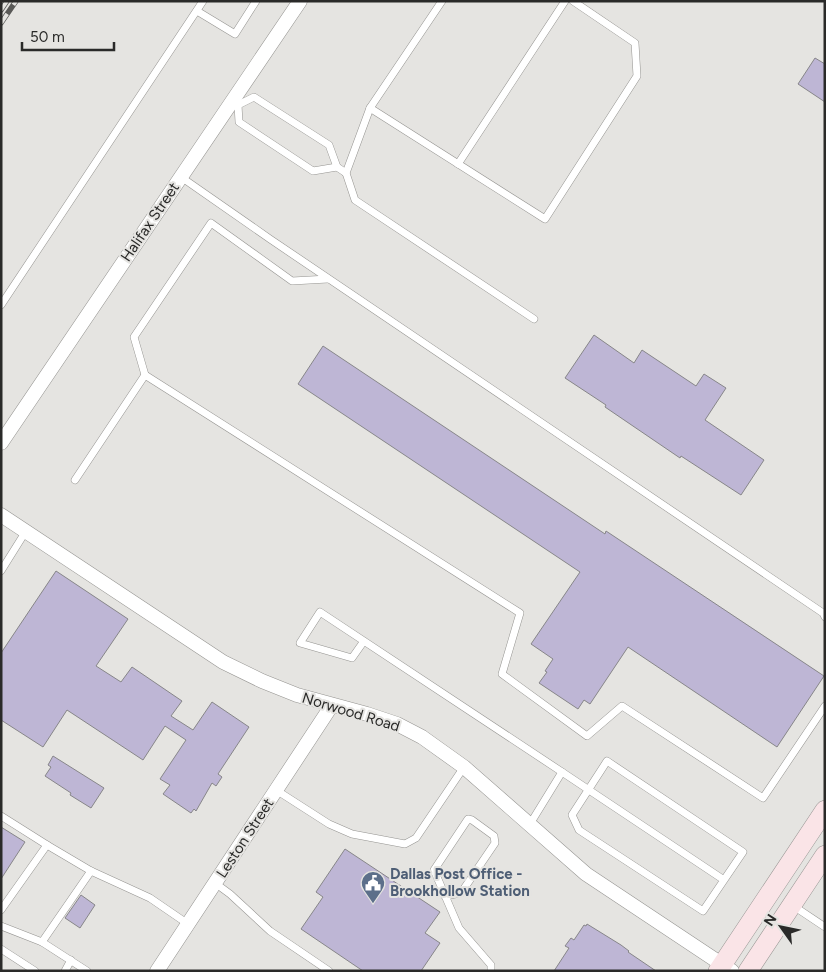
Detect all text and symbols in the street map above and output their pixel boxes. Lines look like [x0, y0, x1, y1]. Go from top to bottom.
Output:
scale bar [22, 20, 115, 52]
text: 50 m [30, 28, 65, 46]
street label: Halifax Street [117, 179, 183, 265]
street label: Norwood Road [300, 689, 402, 735]
street label: Leston Street [213, 795, 278, 881]
place label: Dallas Post Office - Brookhollow Station [390, 865, 530, 900]
public building icon: Dallas Post Office - Brookhollow Station [360, 870, 386, 904]
north arrow [756, 902, 806, 952]
text: N [760, 911, 781, 929]

